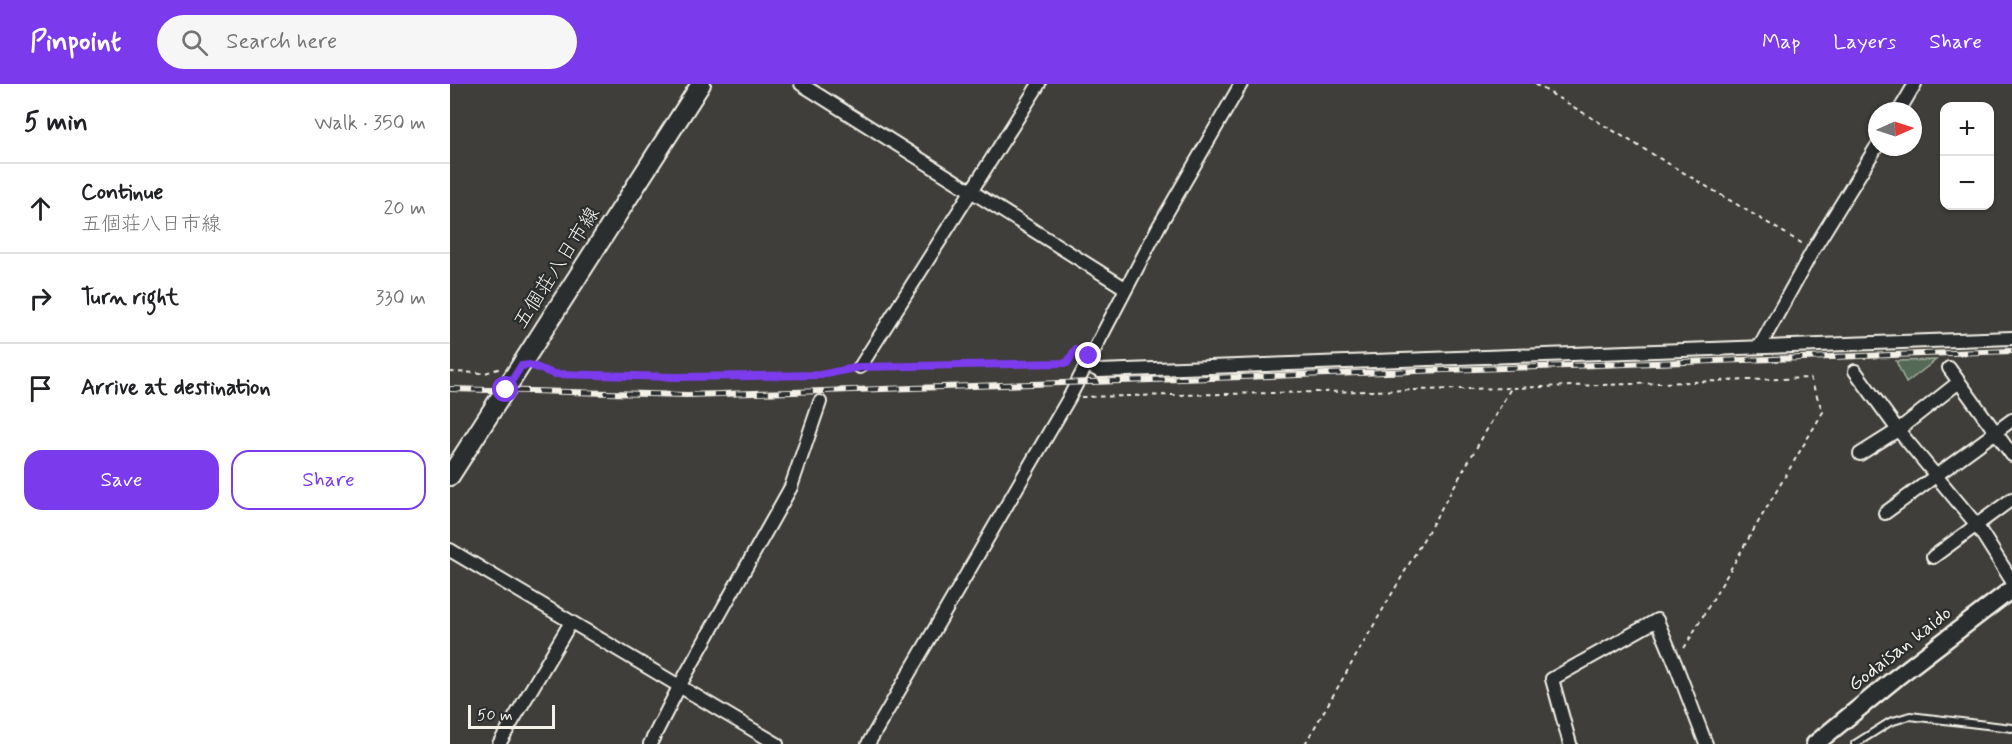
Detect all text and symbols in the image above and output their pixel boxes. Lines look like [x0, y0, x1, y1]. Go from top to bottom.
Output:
search box [157, 15, 577, 69]
text: Pinpoint [30, 24, 121, 61]
icon: search [178, 26, 211, 59]
text: Search here [226, 28, 337, 56]
text: Map [1762, 28, 1800, 56]
text: Layers [1833, 28, 1896, 56]
text: Share [1929, 28, 1982, 56]
north arrow [1868, 102, 1922, 156]
map controls [1940, 102, 1994, 210]
button: + [1940, 102, 1994, 156]
text: 5 min [24, 106, 88, 140]
text: Walk · 350 m [314, 110, 426, 137]
button: − [1940, 156, 1994, 210]
text: Continue [81, 179, 163, 207]
icon: ahead [24, 192, 57, 225]
text: 20 m [383, 195, 426, 222]
street label: 五個荘八日市線 [508, 202, 606, 334]
text: 五個荘八日市線 [81, 211, 221, 238]
icon: right [24, 282, 57, 315]
text: Turn right [81, 284, 179, 312]
text: 330 m [375, 285, 426, 312]
route end [1075, 342, 1101, 368]
icon: arrive [24, 372, 57, 405]
text: Arrive at destination [81, 374, 271, 402]
route start [492, 376, 518, 402]
button: Save [24, 450, 219, 510]
button: Share [231, 450, 426, 510]
street label: Godaisan kaido [1842, 600, 1958, 698]
scale bar [468, 702, 555, 730]
text: 50 m [477, 705, 513, 726]

